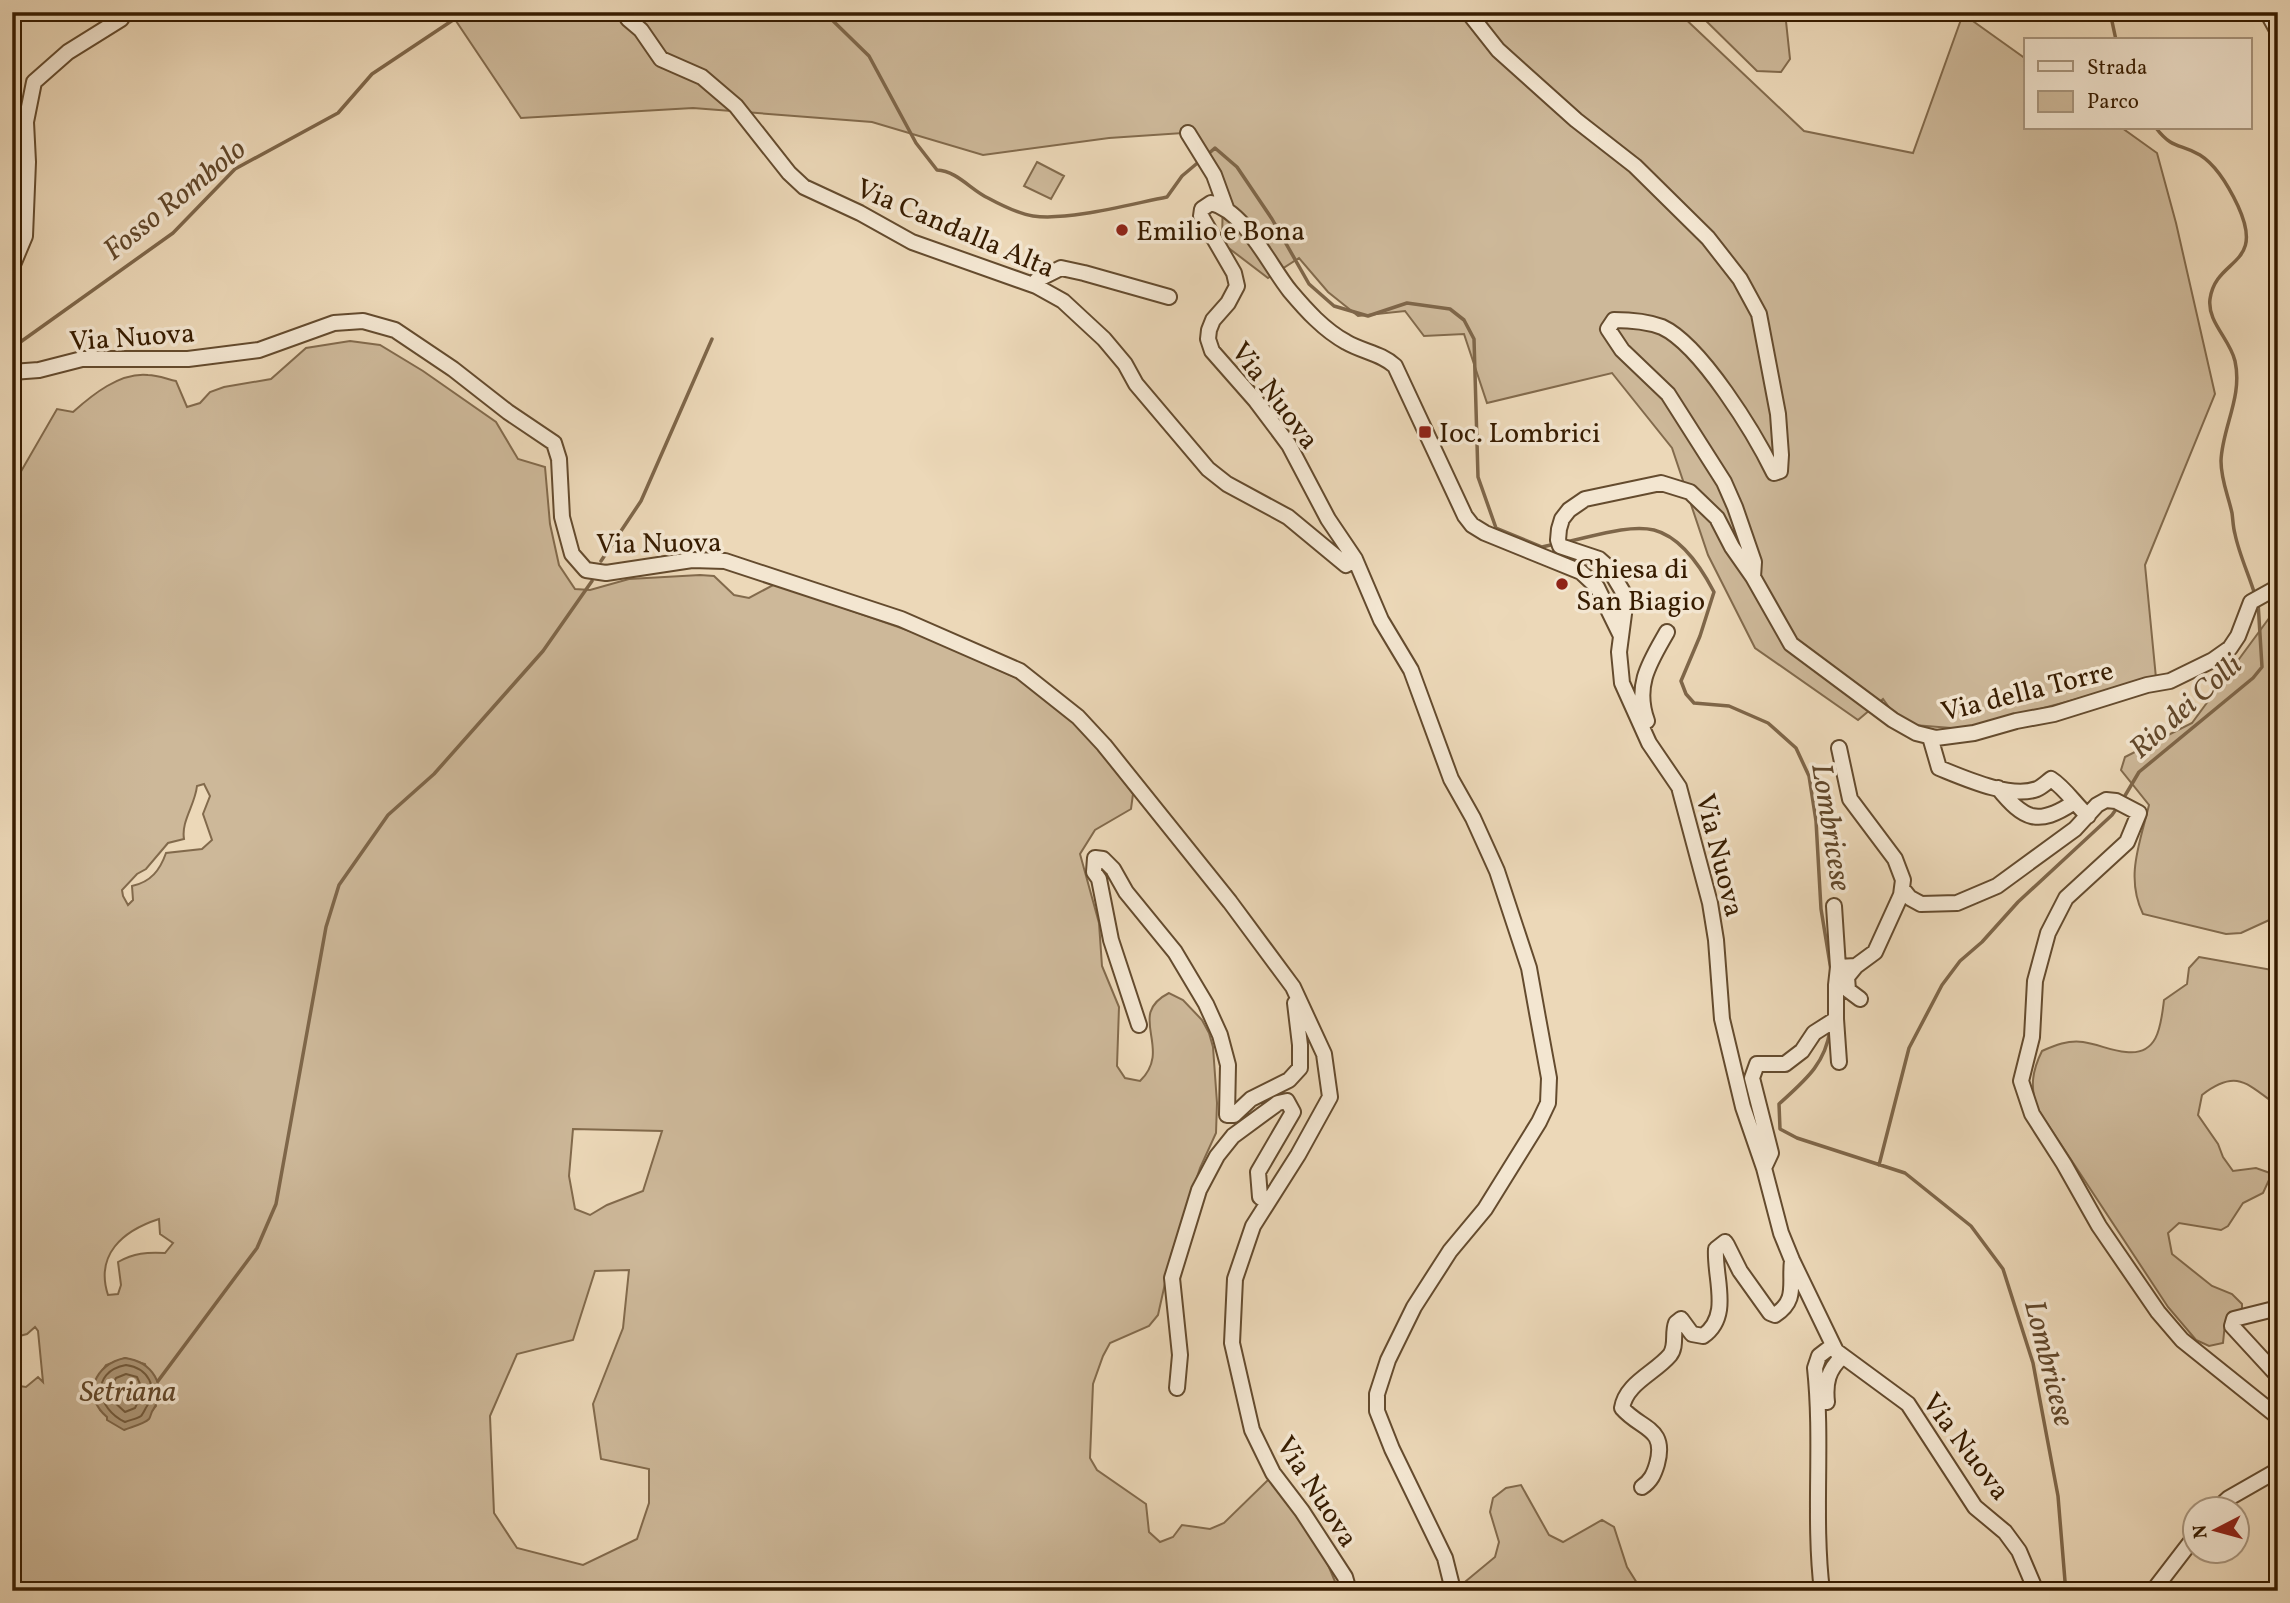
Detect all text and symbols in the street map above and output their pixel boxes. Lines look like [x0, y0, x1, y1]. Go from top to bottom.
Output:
legend [2024, 38, 2252, 130]
text: Strada [2087, 54, 2148, 83]
text: Parco [2087, 88, 2139, 117]
water label: Fosso Rombolo [95, 130, 256, 271]
street label: Via Candalla Alta [850, 170, 1060, 289]
place label: Emilio e Bona [1136, 213, 1305, 252]
marker: Emilio e Bona [1114, 222, 1130, 238]
street label: Via Nuova [68, 315, 196, 362]
street label: Via Nuova [1221, 335, 1327, 458]
place label: Ioc. Lombrici [1439, 415, 1600, 454]
marker: Ioc. Lombrici [1417, 424, 1433, 440]
street label: Via Nuova [596, 524, 722, 565]
place label: Chiesa di San Biagio [1576, 551, 1705, 622]
marker: Chiesa di San Biagio [1554, 576, 1570, 592]
water label: Rio dei Colli [2121, 645, 2252, 769]
street label: Via della Torre [1937, 652, 2118, 733]
water label: Lombricese [1799, 761, 1861, 894]
street label: Via Nuova [1684, 790, 1753, 921]
water label: Lombricese [2012, 1296, 2084, 1431]
water label: Setriana [80, 1372, 177, 1414]
street label: Via Nuova [1912, 1386, 2018, 1509]
street label: Via Nuova [1265, 1429, 1366, 1556]
north arrow [2182, 1494, 2252, 1564]
text: N [2187, 1523, 2215, 1540]

